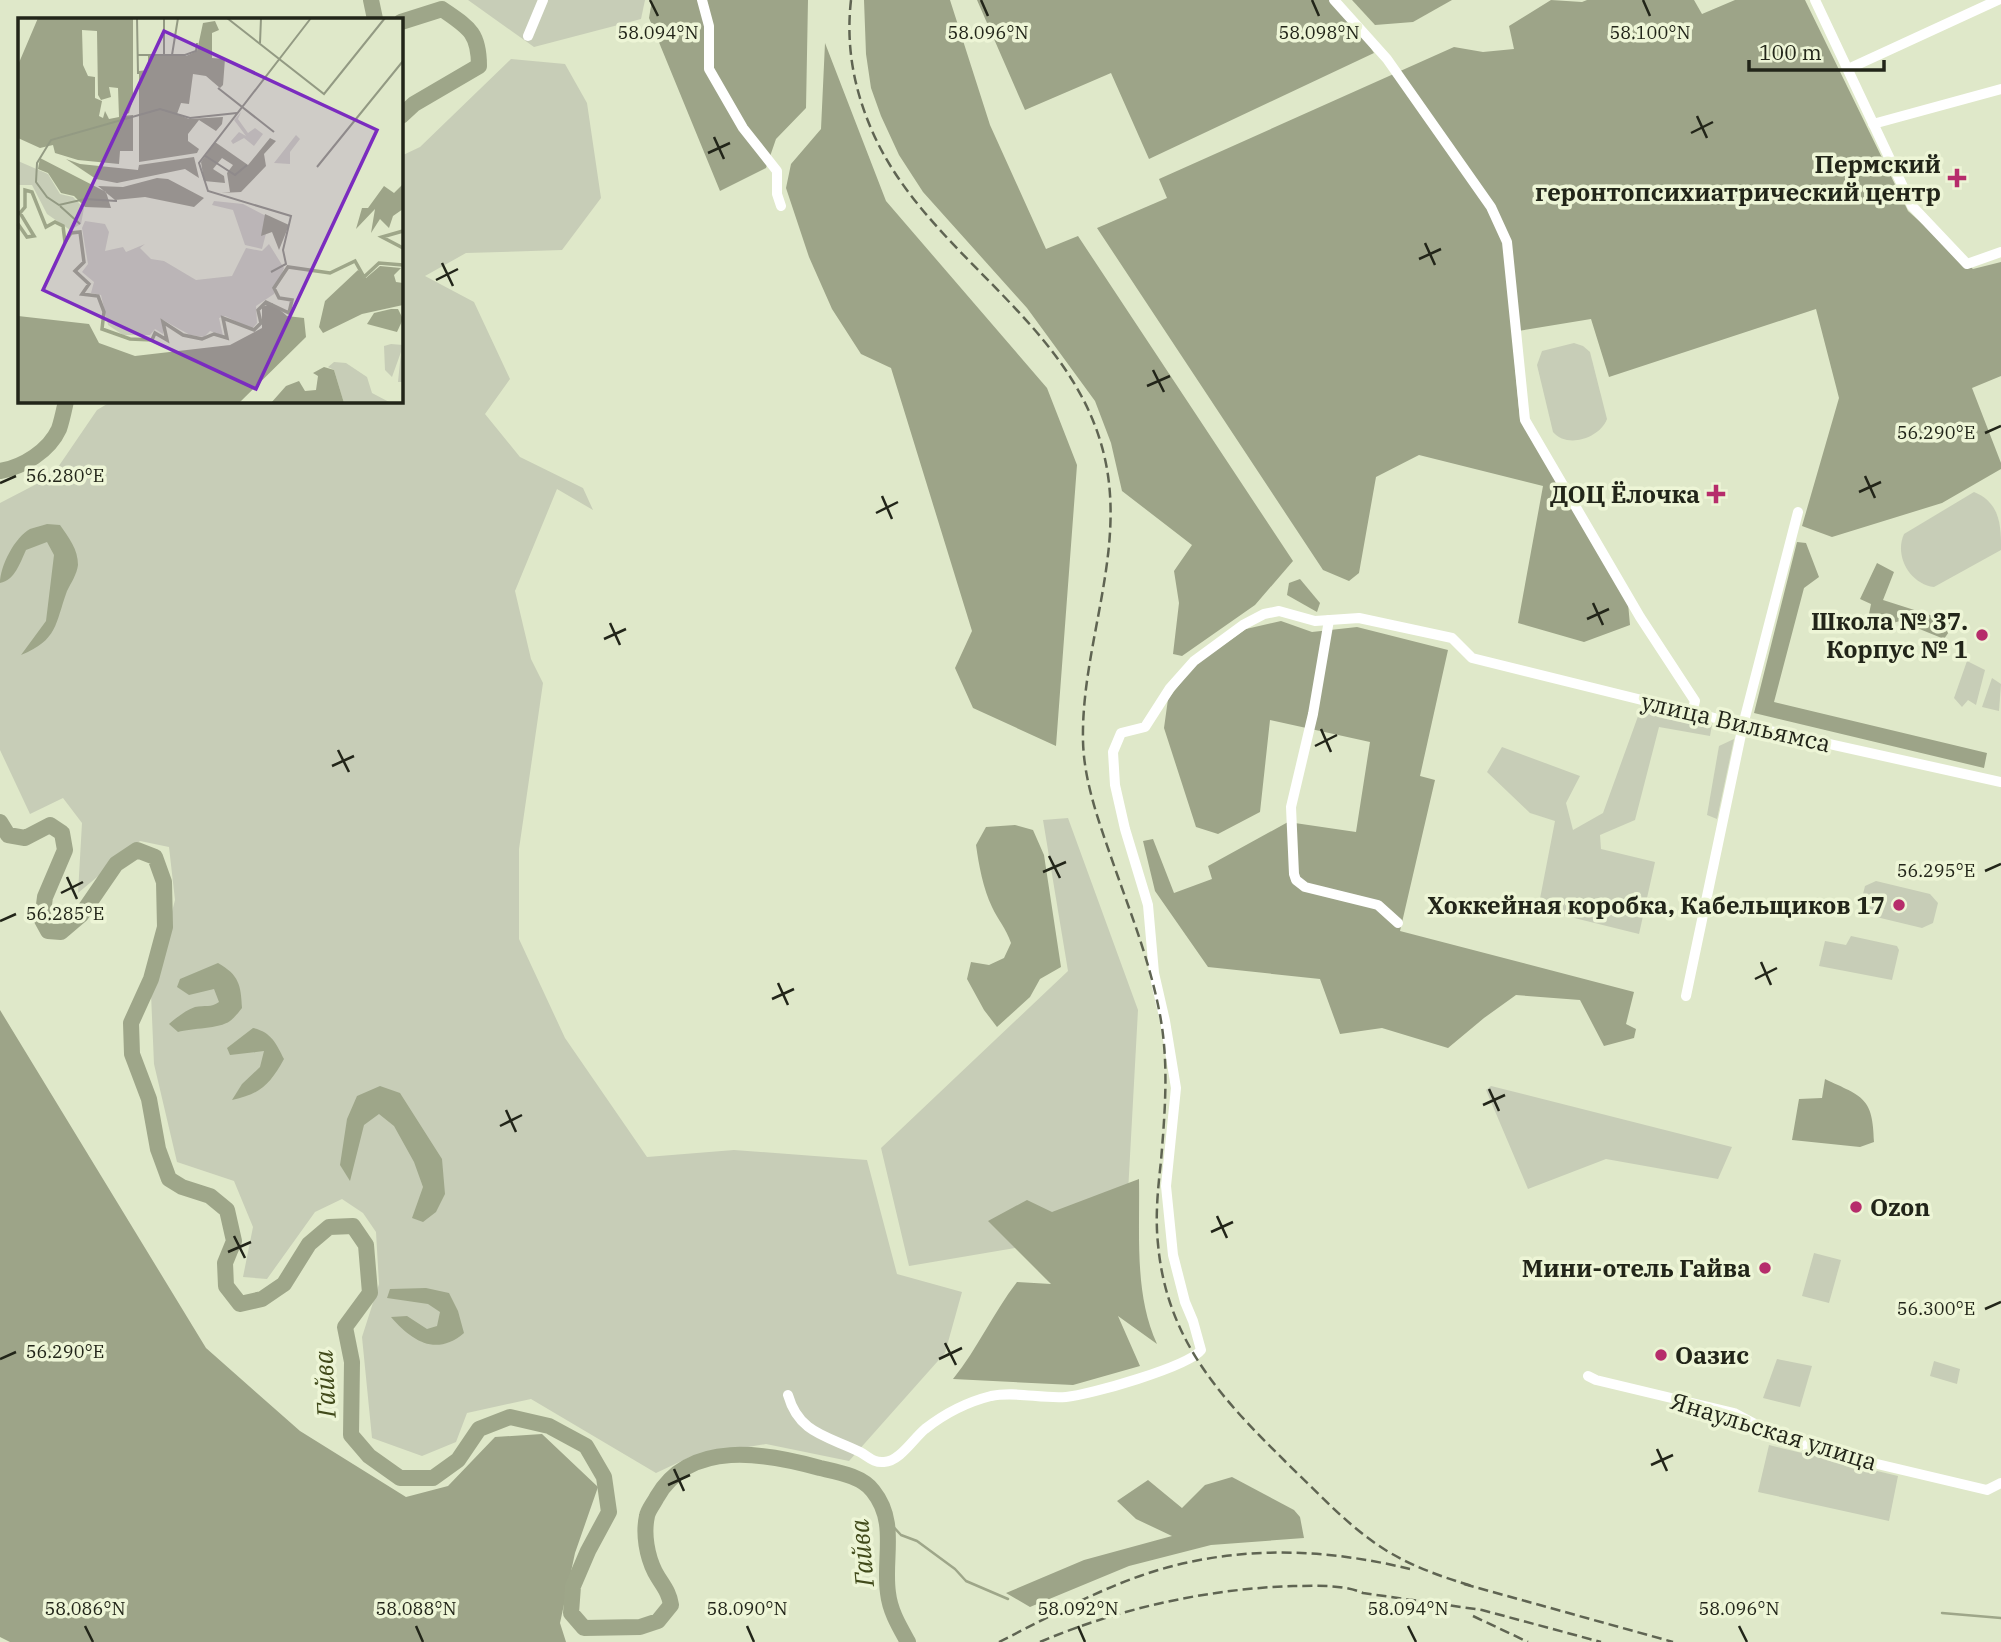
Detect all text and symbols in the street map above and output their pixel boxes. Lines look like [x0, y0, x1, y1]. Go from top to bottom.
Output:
inset map [18, 18, 402, 402]
text: 58.094°N [617, 21, 699, 44]
text: 58.096°N [947, 21, 1029, 44]
text: 58.098°N [1278, 21, 1360, 44]
text: 58.100°N [1609, 21, 1691, 44]
scale bar [1749, 28, 1884, 72]
text: 100 m [1759, 38, 1822, 66]
place label: Пермский геронтопсихиатрический центр [1535, 148, 1941, 208]
marker: Пермский геронтопсихиатрический центр [1947, 168, 1967, 188]
text: 56.290°E [1897, 421, 1975, 444]
text: 56.280°E [26, 464, 104, 487]
place label: ДОЦ Ёлочка [1550, 478, 1700, 510]
marker: ДОЦ Ёлочка [1706, 484, 1726, 504]
place label: Школа № 37. Корпус № 1 [1811, 605, 1968, 665]
marker: Школа № 37. Корпус № 1 [1974, 627, 1990, 643]
street label: улица Вильямса [1638, 685, 1834, 759]
text: 56.295°E [1897, 859, 1975, 882]
place label: Хоккейная коробка, Кабельщиков 17 [1427, 889, 1885, 921]
marker: Хоккейная коробка, Кабельщиков 17 [1891, 897, 1907, 913]
text: 56.285°E [26, 902, 104, 925]
place label: Ozon [1870, 1191, 1930, 1223]
marker: Ozon [1848, 1199, 1864, 1215]
place label: Мини-отель Гайва [1522, 1252, 1751, 1284]
marker: Мини-отель Гайва [1757, 1260, 1773, 1276]
text: 56.300°E [1897, 1297, 1975, 1320]
place label: Оазис [1675, 1339, 1749, 1371]
text: 56.290°E [26, 1340, 104, 1363]
marker: Оазис [1653, 1347, 1669, 1363]
water label: Гайва [305, 1349, 343, 1420]
street label: Янаульская улица [1667, 1384, 1881, 1478]
water label: Гайва [841, 1518, 881, 1589]
text: 58.086°N [44, 1597, 126, 1620]
text: 58.088°N [375, 1597, 457, 1620]
text: 58.090°N [706, 1597, 788, 1620]
text: 58.092°N [1037, 1597, 1119, 1620]
text: 58.094°N [1367, 1597, 1449, 1620]
text: 58.096°N [1698, 1597, 1780, 1620]

